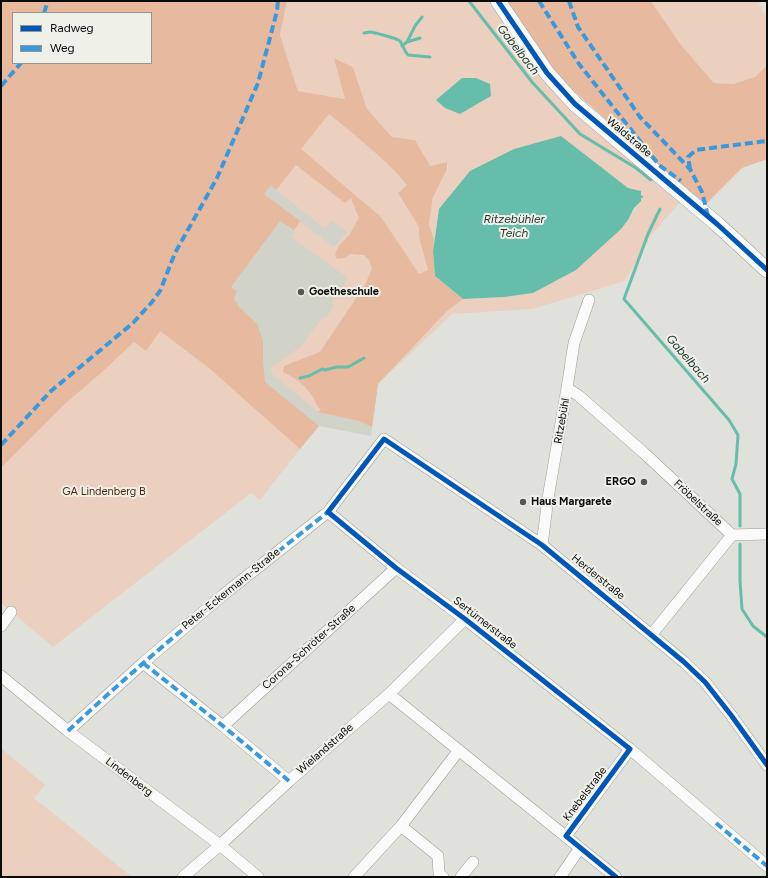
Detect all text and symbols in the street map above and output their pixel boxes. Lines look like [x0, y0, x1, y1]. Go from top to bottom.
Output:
legend [12, 12, 152, 64]
text: Radweg [50, 21, 94, 35]
water label: Gabelbach [494, 22, 542, 78]
text: Weg [50, 41, 75, 55]
street label: Waldstraße [604, 114, 654, 160]
water label: Ritzebühler Teich [483, 212, 545, 240]
place label: Goetheschule [309, 285, 379, 299]
marker: Goetheschule [296, 287, 306, 297]
water label: Gabelbach [663, 332, 713, 386]
street label: Ritzebühl [551, 397, 573, 445]
place label: ERGO [606, 475, 636, 489]
marker: ERGO [639, 477, 649, 487]
street label: Fröbelstraße [671, 477, 725, 529]
park label: GA Lindenberg B [62, 485, 146, 499]
place label: Haus Margarete [531, 495, 612, 509]
marker: Haus Margarete [518, 497, 528, 507]
street label: Peter-Eckermann-Straße [179, 545, 283, 633]
street label: Herderstraße [569, 551, 627, 603]
street label: Sertürnerstraße [451, 594, 519, 652]
street label: Corona-Schröter-Straße [260, 602, 358, 692]
street label: Wielandstraße [294, 721, 356, 777]
street label: Lindenberg [103, 755, 155, 799]
street label: Knebelstraße [560, 764, 610, 824]

